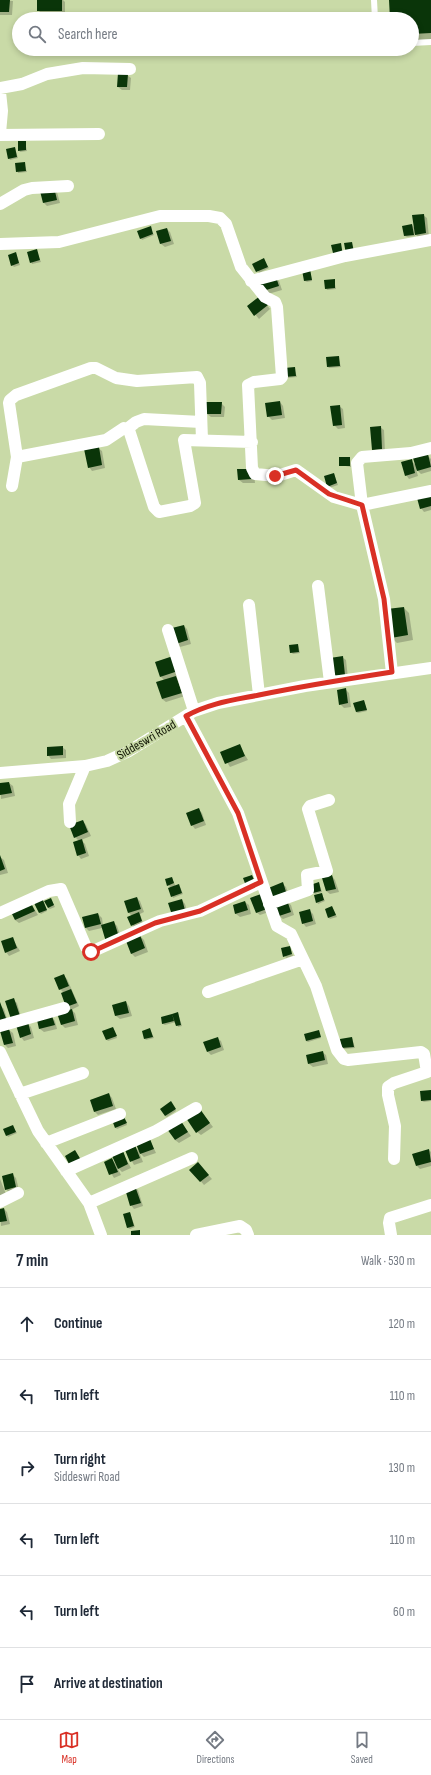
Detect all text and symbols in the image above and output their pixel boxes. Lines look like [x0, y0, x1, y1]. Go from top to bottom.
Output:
search box [12, 12, 419, 56]
icon: search [26, 23, 48, 45]
text: Search here [58, 25, 118, 44]
route end [266, 467, 284, 485]
street label: Siddeswri Road [114, 716, 179, 763]
route start [82, 943, 100, 961]
text: 7 min [16, 1251, 48, 1271]
text: Walk · 530 m [361, 1253, 415, 1269]
icon: ahead [16, 1313, 38, 1335]
text: Continue [54, 1314, 103, 1333]
text: 120 m [389, 1316, 415, 1332]
icon: left [16, 1385, 38, 1407]
text: Turn left [54, 1386, 99, 1405]
text: 110 m [390, 1388, 415, 1404]
text: Turn right [54, 1450, 106, 1469]
icon: right [16, 1457, 38, 1479]
text: 130 m [389, 1460, 415, 1476]
text: Siddeswri Road [54, 1469, 120, 1485]
icon: left [16, 1529, 38, 1551]
text: Turn left [54, 1530, 99, 1549]
text: 110 m [390, 1532, 415, 1548]
icon: left [16, 1601, 38, 1623]
text: Turn left [54, 1602, 99, 1621]
text: 60 m [393, 1604, 415, 1620]
icon: arrive [16, 1673, 38, 1695]
text: Arrive at destination [54, 1674, 163, 1693]
tab: Map [58, 1729, 80, 1766]
tab: Directions [197, 1729, 234, 1766]
tab: Saved [351, 1729, 373, 1766]

